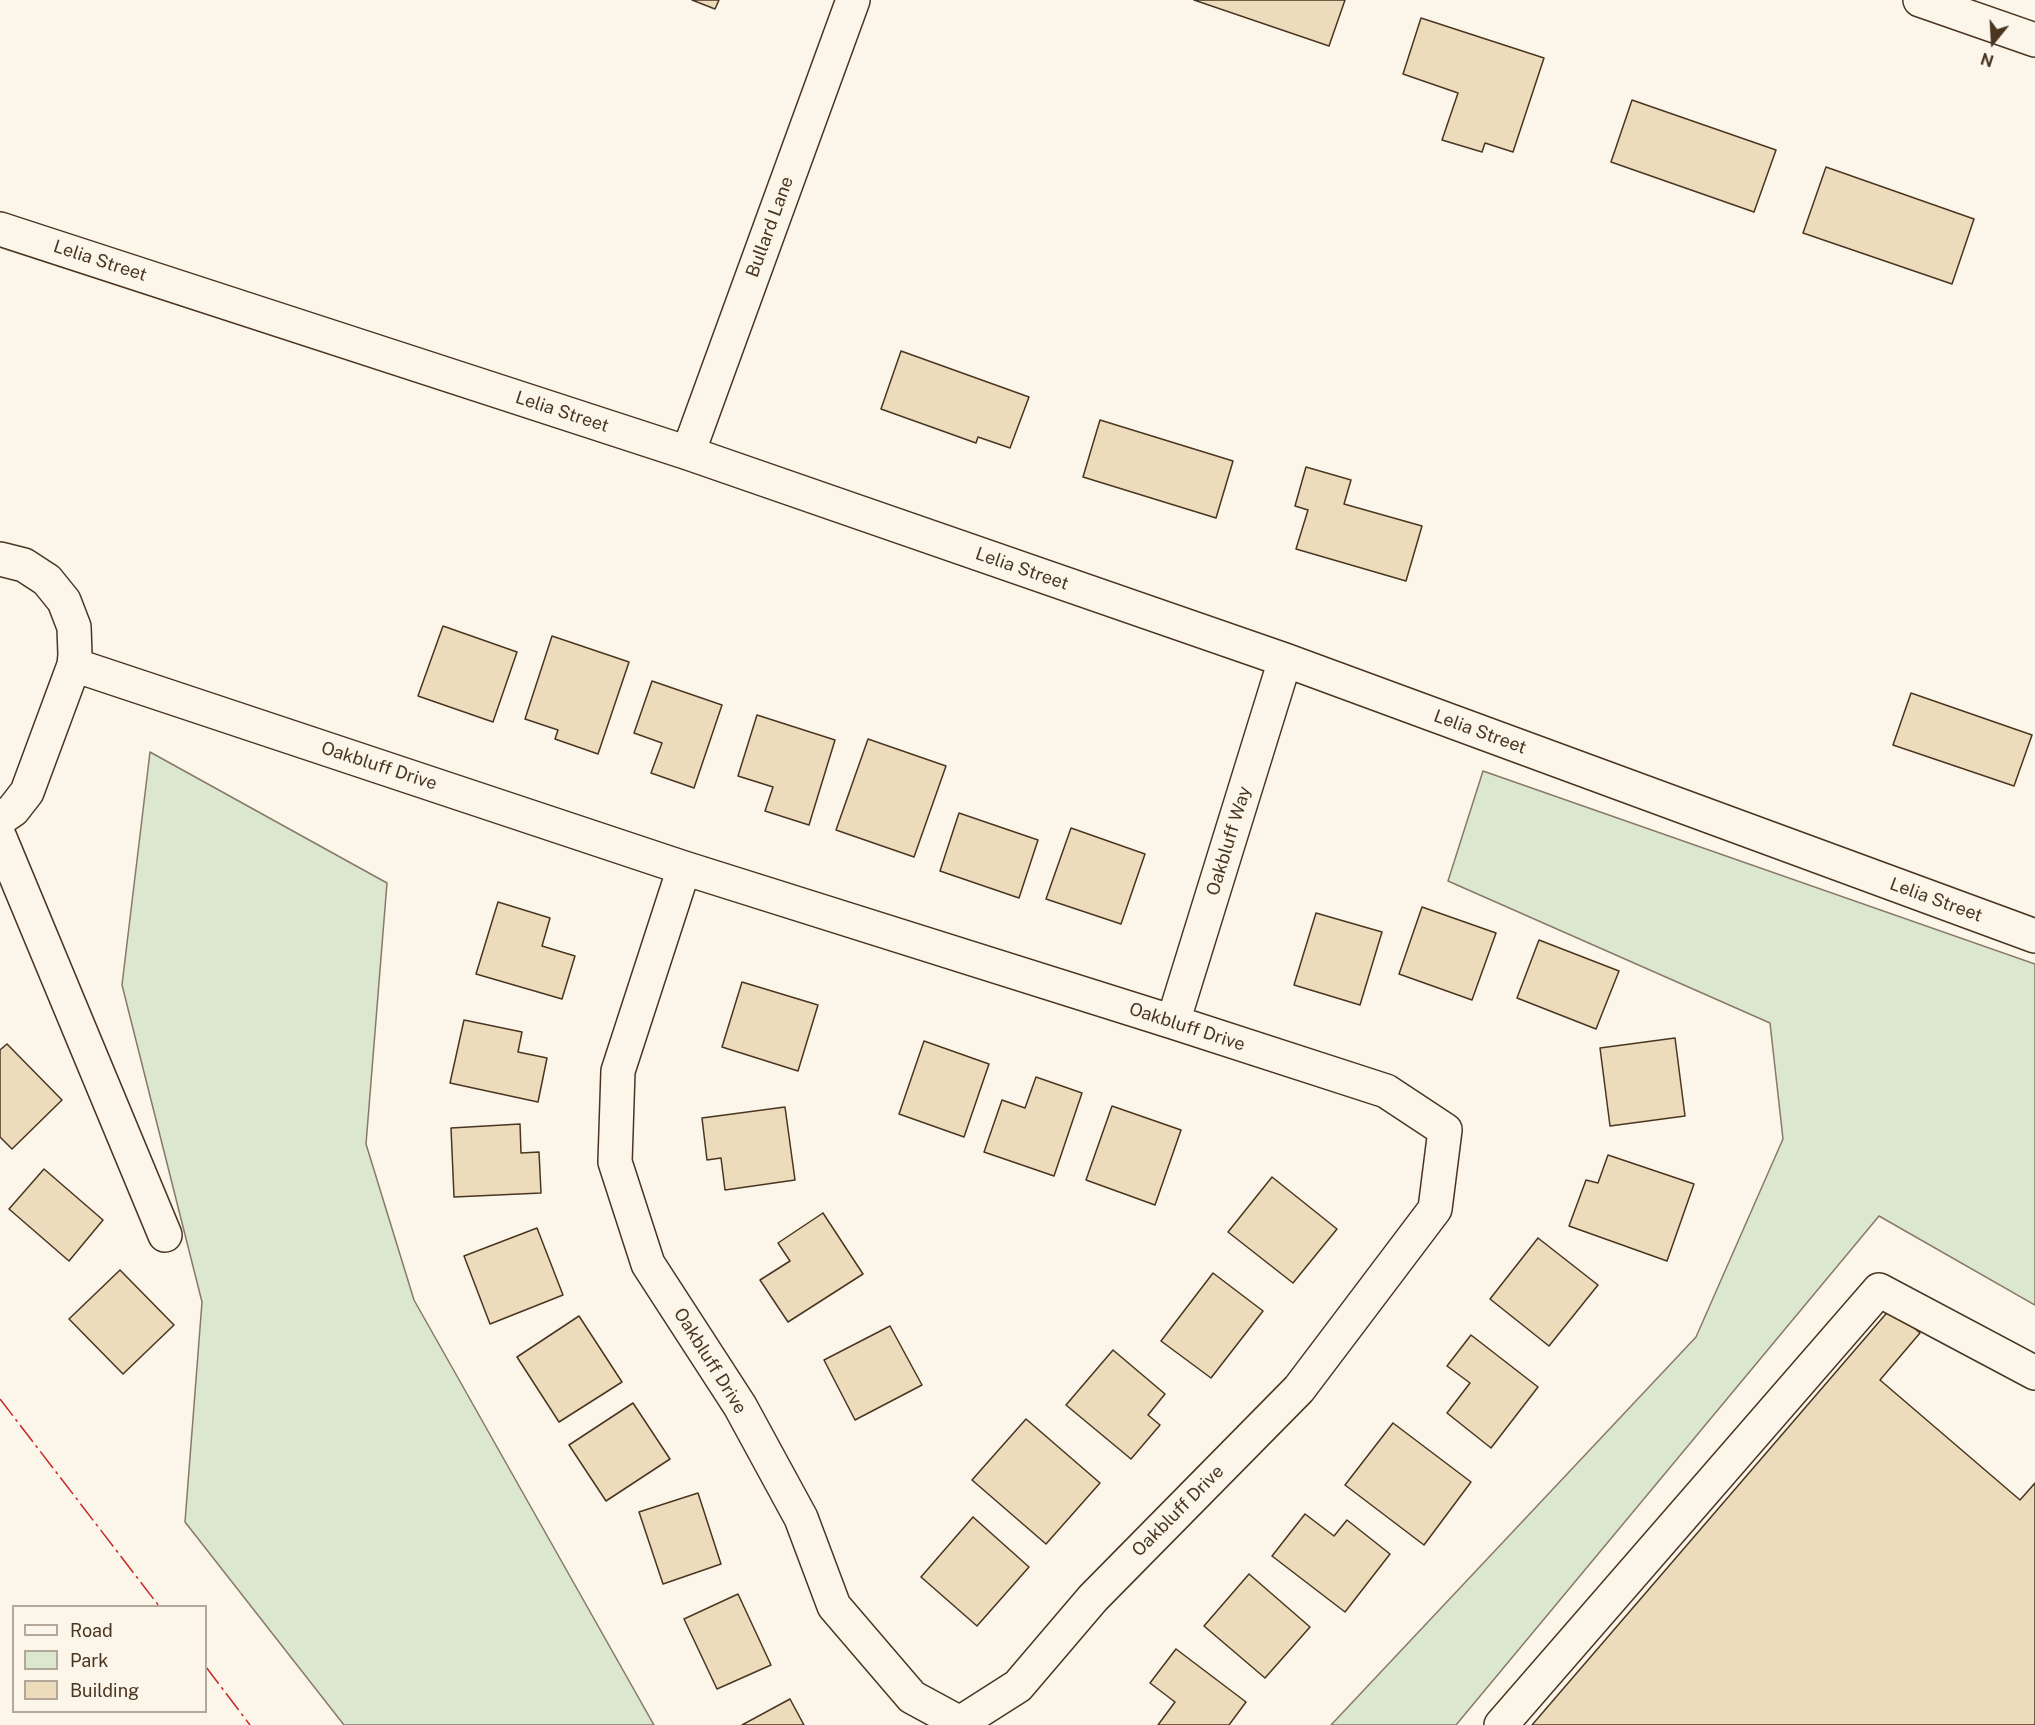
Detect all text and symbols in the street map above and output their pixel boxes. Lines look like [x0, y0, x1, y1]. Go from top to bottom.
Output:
north arrow [1963, 12, 2023, 72]
text: N [1978, 49, 1996, 71]
street label: Bullard Lane [742, 174, 798, 280]
street label: Lelia Street [51, 236, 149, 286]
street label: Lelia Street [513, 387, 611, 437]
street label: Lelia Street [973, 543, 1071, 595]
street label: Lelia Street [1431, 705, 1529, 759]
street label: Oakbluff Drive [318, 737, 440, 795]
street label: Oakbluff Way [1202, 784, 1256, 898]
street label: Lelia Street [1887, 873, 1985, 927]
street label: Oakbluff Drive [1126, 998, 1248, 1056]
street label: Oakbluff Drive [669, 1304, 751, 1418]
street label: Oakbluff Drive [1128, 1461, 1228, 1561]
legend [12, 1605, 207, 1713]
text: Road [70, 1620, 113, 1641]
text: Park [70, 1650, 108, 1671]
text: Building [70, 1680, 139, 1701]

